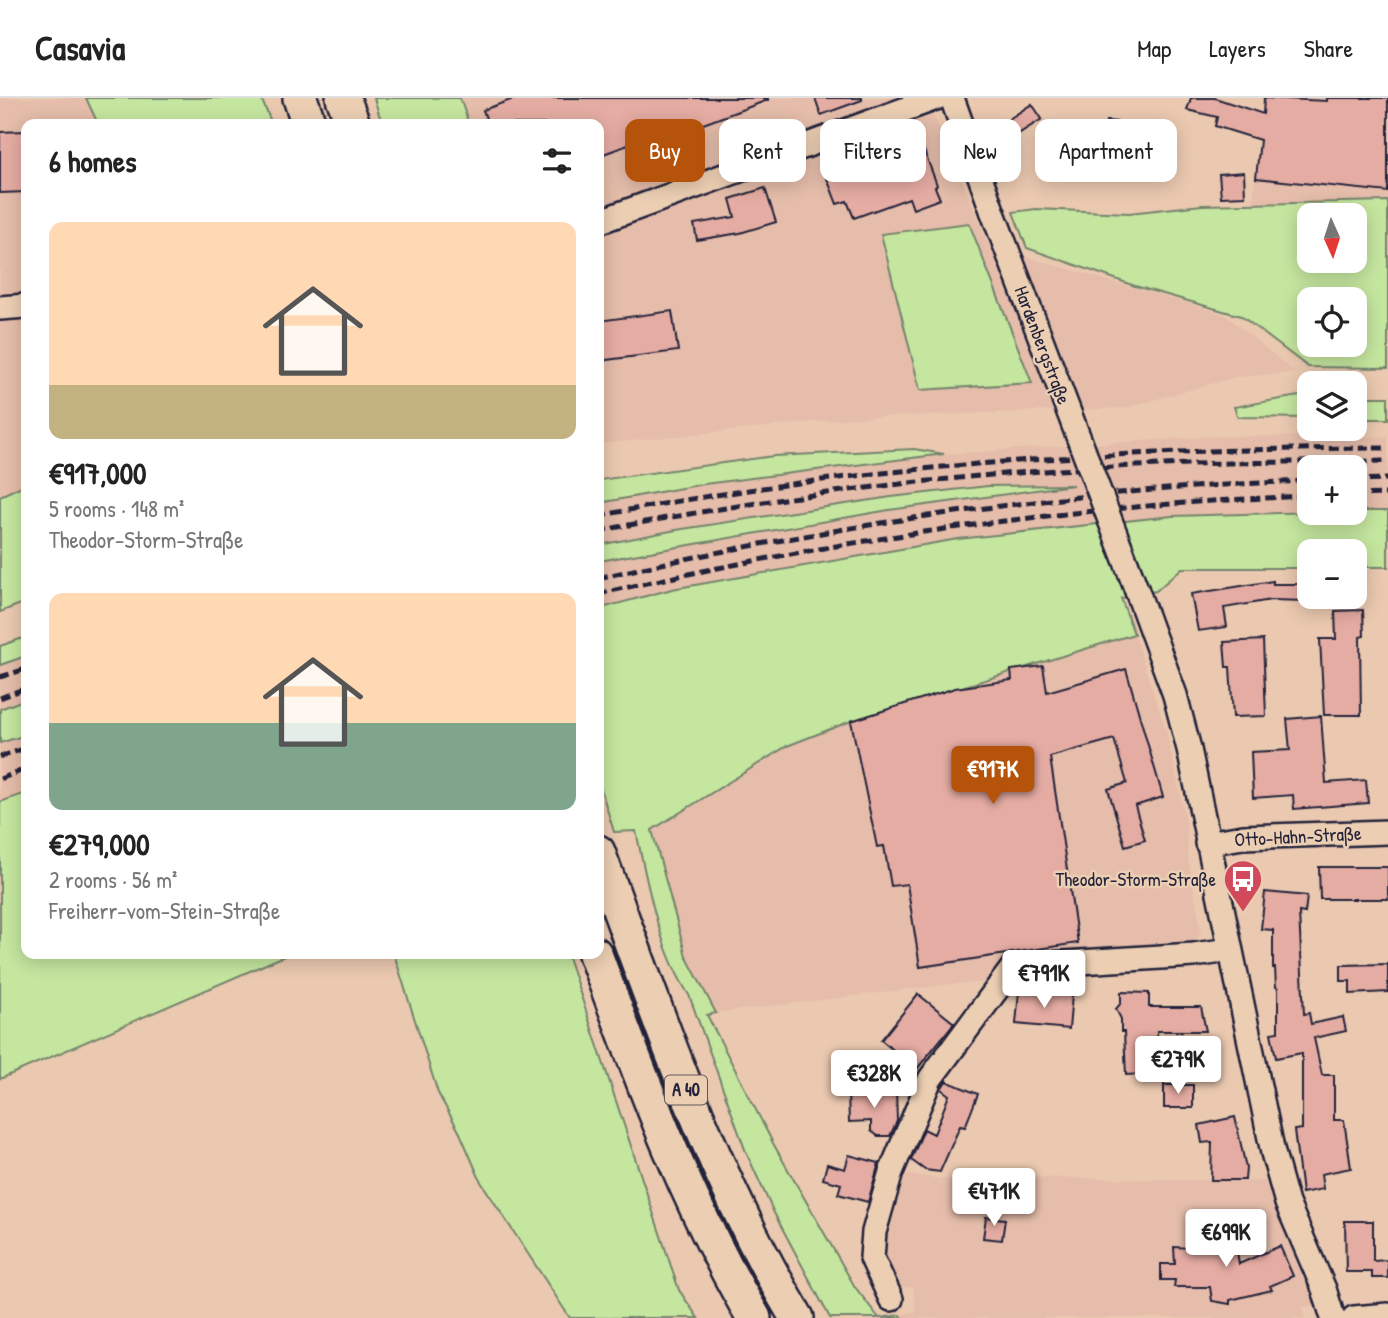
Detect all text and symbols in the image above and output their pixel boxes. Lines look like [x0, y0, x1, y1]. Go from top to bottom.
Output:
text: Casavia [35, 26, 125, 70]
text: Map [1137, 32, 1171, 64]
text: Layers [1209, 32, 1266, 64]
text: Share [1304, 32, 1353, 64]
chip: Buy [625, 119, 705, 182]
chip: Rent [719, 119, 806, 182]
chip: Filters [820, 119, 926, 182]
chip: New [940, 119, 1021, 182]
chip: Apartment [1035, 119, 1177, 182]
text: 6 homes [49, 141, 136, 181]
icon: filters [538, 142, 576, 180]
north arrow [1297, 203, 1367, 273]
map controls [1297, 203, 1367, 609]
icon: home [250, 268, 376, 394]
street label: Hardenbergstraße [1009, 282, 1078, 408]
button: locate [1297, 287, 1367, 357]
button: layers [1297, 371, 1367, 441]
text: €917,000 [49, 453, 147, 493]
button: + [1297, 455, 1367, 525]
text: 5 rooms · 148 m² [49, 493, 184, 524]
text: Theodor-Storm-Straße [49, 524, 243, 555]
button: − [1297, 539, 1367, 609]
icon: home [250, 639, 376, 765]
pin: €917K [944, 746, 1042, 806]
text: €917K [967, 753, 1019, 784]
street label: Otto-Hahn-Straße [1234, 820, 1363, 852]
text: €279,000 [49, 824, 150, 864]
bus stop icon: Theodor-Storm-Straße [1222, 858, 1264, 913]
text: 2 rooms · 56 m² [49, 864, 177, 895]
place label: Theodor-Storm-Straße [1055, 866, 1216, 892]
text: Freiherr-vom-Stein-Straße [49, 895, 280, 926]
pin: €791K [995, 950, 1093, 1010]
text: €791K [1018, 957, 1070, 988]
pin: €279K [1129, 1037, 1227, 1096]
text: €279K [1151, 1043, 1205, 1074]
pin: €328K [825, 1051, 923, 1110]
text: €328K [847, 1057, 901, 1088]
road number: A 40 [665, 1076, 707, 1105]
pin: €471K [945, 1168, 1043, 1228]
text: €471K [968, 1175, 1020, 1206]
pin: €699K [1177, 1210, 1275, 1269]
text: €699K [1201, 1216, 1251, 1247]

